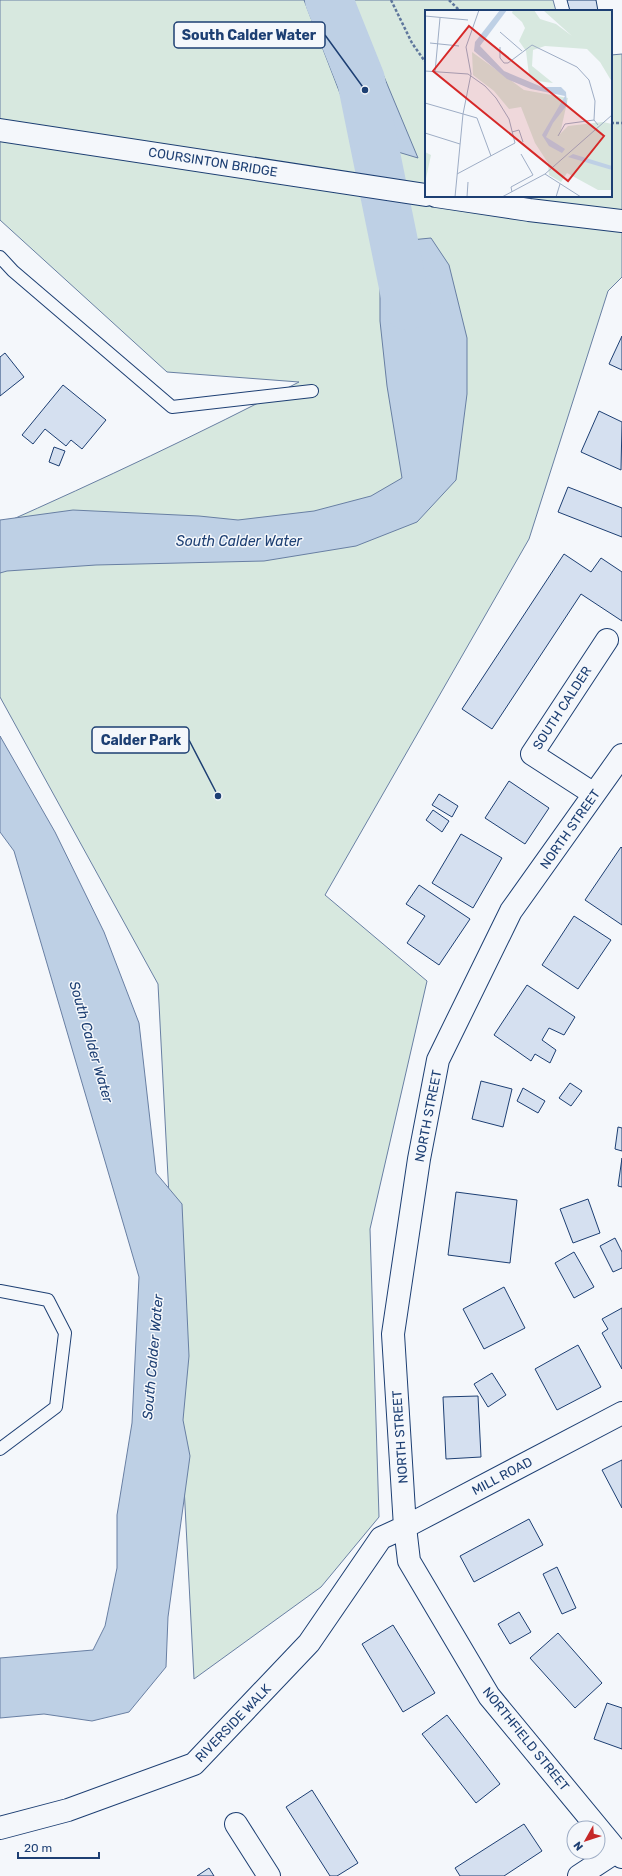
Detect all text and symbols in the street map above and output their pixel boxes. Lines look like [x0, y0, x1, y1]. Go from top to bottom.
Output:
inset map [425, 10, 612, 197]
callout: South Calder Water [174, 22, 325, 48]
text: South Calder Water [182, 27, 317, 44]
street label: COURSINTON BRIDGE [147, 144, 279, 180]
water label: South Calder Water [176, 533, 303, 550]
street label: SOUTH CALDER [530, 664, 594, 752]
callout: Calder Park [92, 727, 189, 753]
text: Calder Park [101, 732, 182, 749]
street label: NORTH STREET [537, 786, 603, 872]
water label: South Calder Water [65, 979, 117, 1105]
street label: NORTH STREET [412, 1068, 444, 1163]
water label: South Calder Water [139, 1293, 167, 1420]
street label: NORTH STREET [389, 1389, 411, 1484]
street label: MILL ROAD [469, 1454, 535, 1498]
street label: RIVERSIDE WALK [192, 1681, 274, 1765]
street label: NORTHFIELD STREET [480, 1684, 573, 1794]
north arrow [566, 1820, 606, 1860]
scale bar [18, 1834, 99, 1860]
text: N [571, 1839, 586, 1853]
text: 20 m [24, 1841, 52, 1855]

